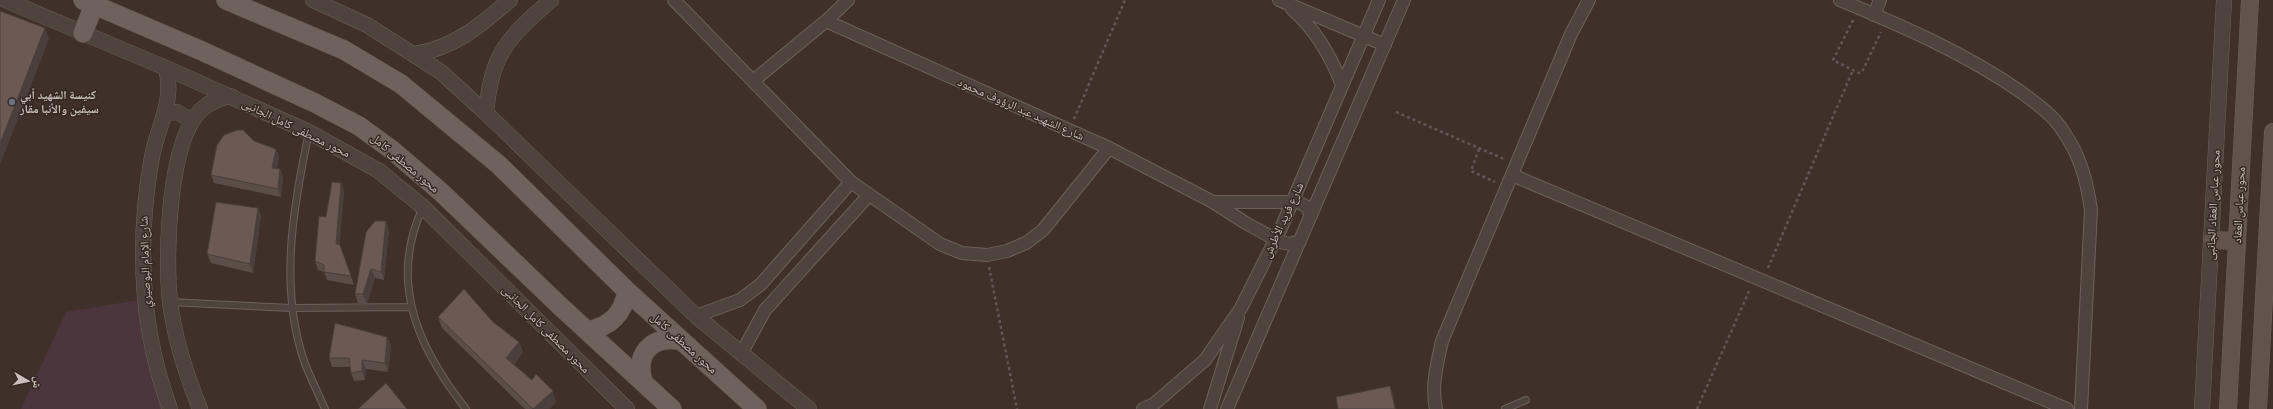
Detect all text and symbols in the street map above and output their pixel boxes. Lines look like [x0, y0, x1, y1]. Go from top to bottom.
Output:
street label: شارع الشهيد عبد الرؤوف محمود [955, 74, 1087, 144]
place label: كنيسة الشهيد أبي سيفين والأنبا مقار [19, 87, 99, 117]
street label: محور مصطفى كامل الجانبى [239, 95, 353, 161]
marker: كنيسة الشهيد أبي سيفين والأنبا مقار [7, 97, 17, 107]
street label: محور مصطفى كامل [368, 130, 443, 196]
street label: محور عباس العقاد الجانبى [2202, 149, 2223, 261]
street label: محور عباس العقاد [2229, 166, 2248, 244]
street label: شارع فريد الأطرش [1259, 180, 1308, 260]
street label: شارع الإمام البوصيري [135, 216, 157, 308]
street label: محور مصطفى كامل الجانبى [499, 281, 594, 376]
street label: محور مصطفى كامل [648, 309, 721, 377]
north arrow [8, 361, 48, 401]
text: ش [29, 376, 46, 390]

